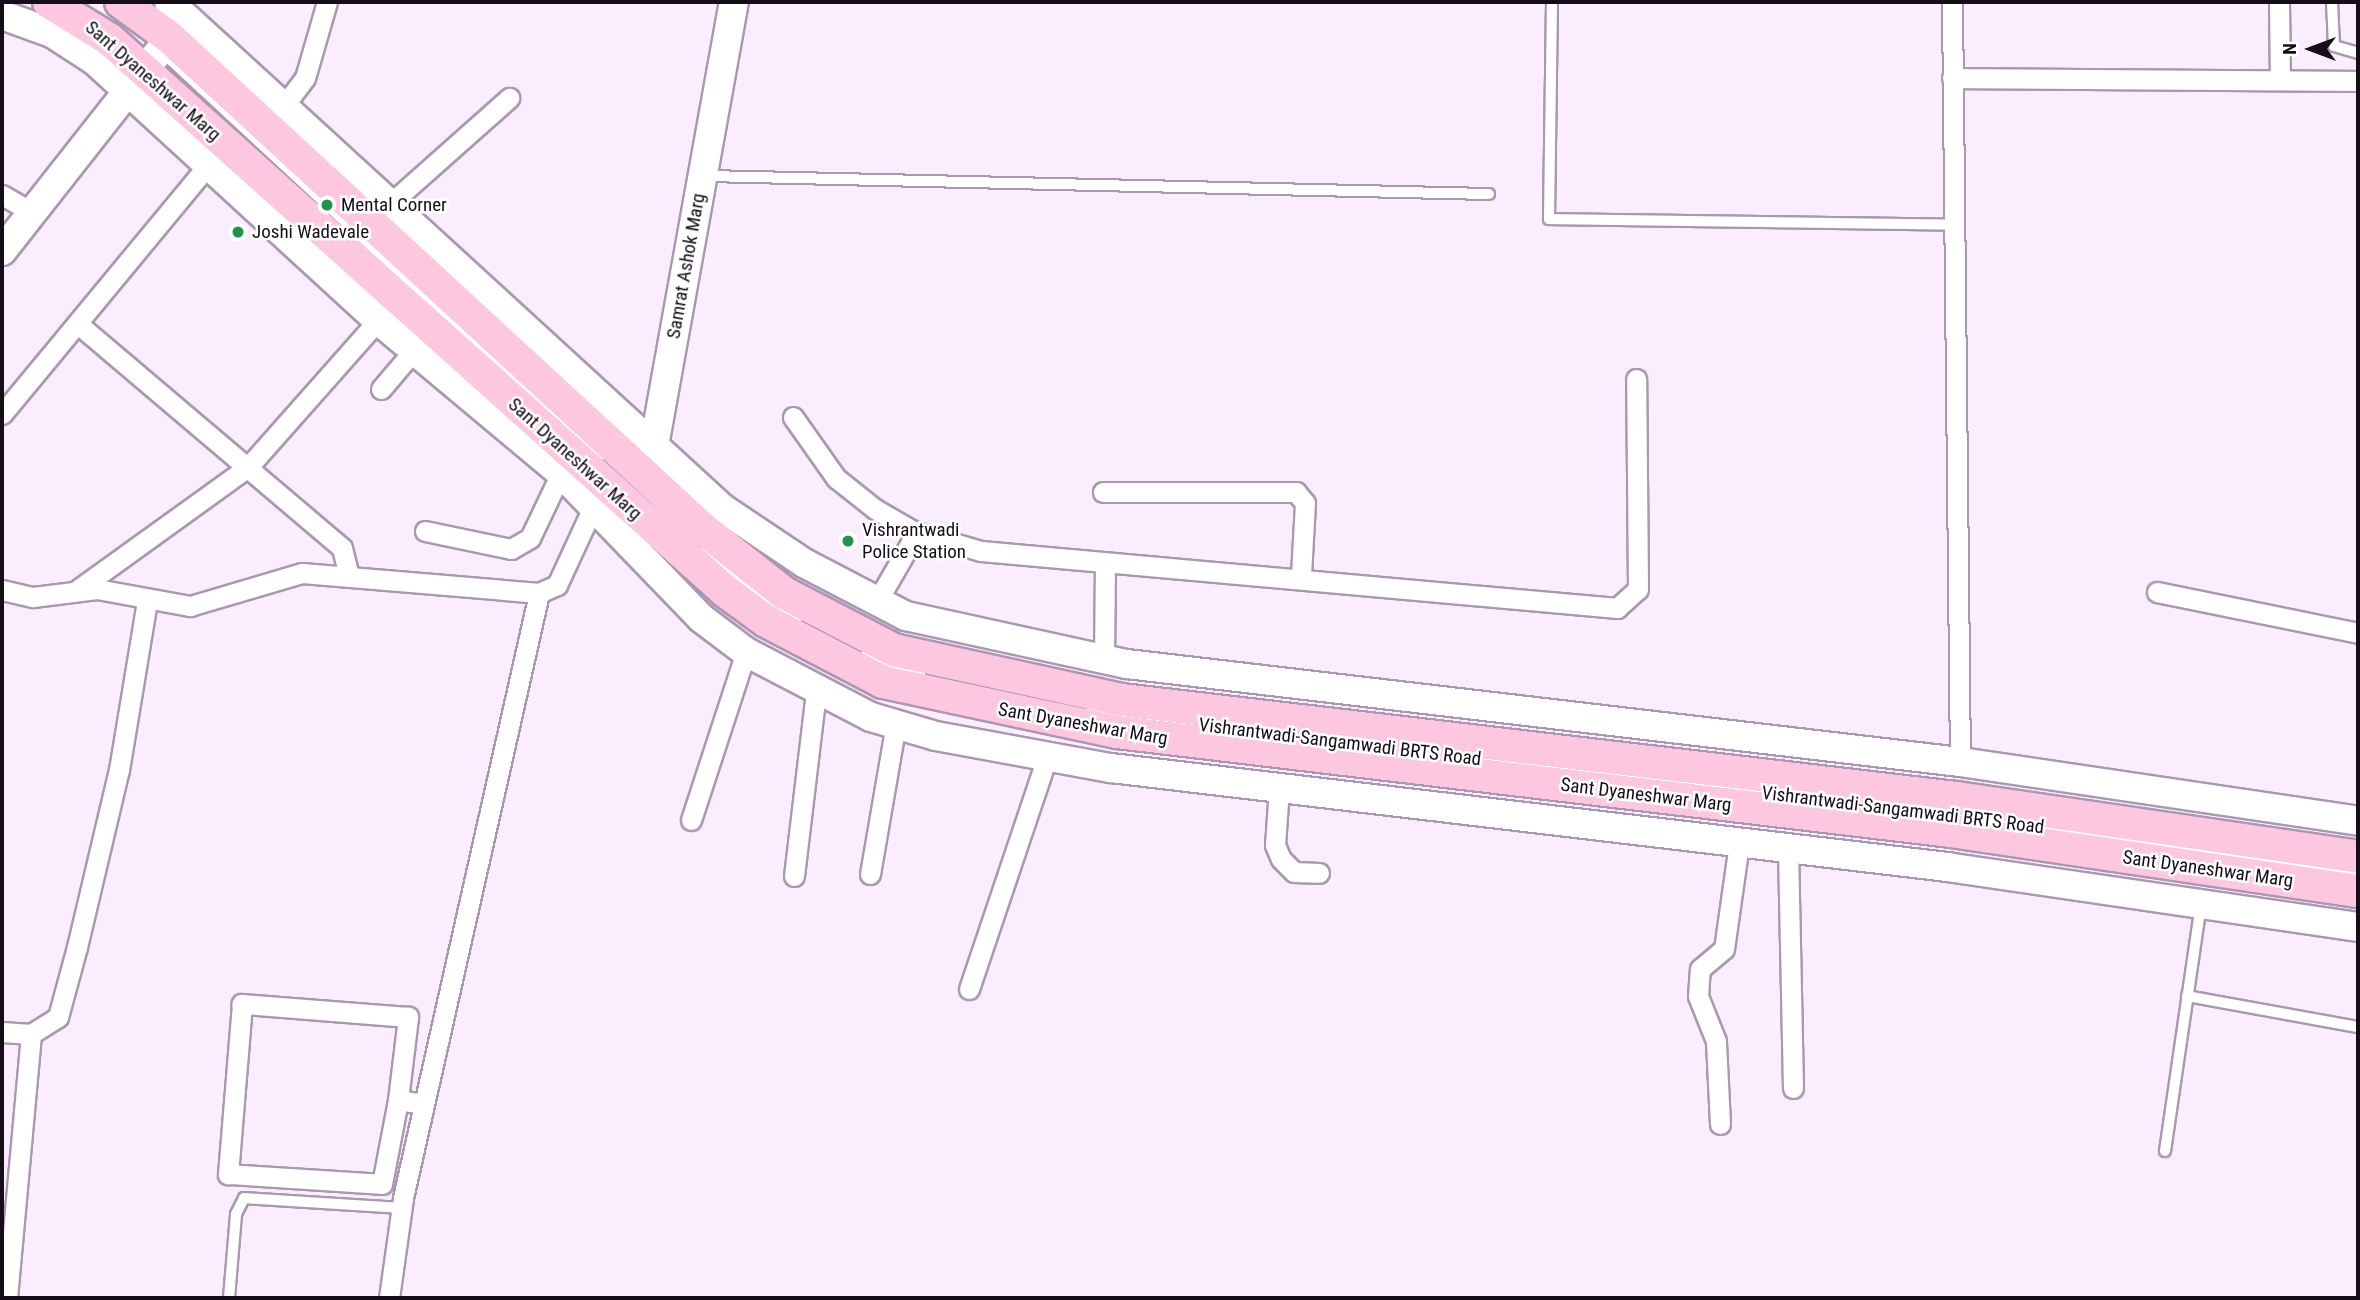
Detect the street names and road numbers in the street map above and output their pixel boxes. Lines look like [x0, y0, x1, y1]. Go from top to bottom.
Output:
street label: Sant Dyaneshwar Marg [81, 16, 225, 146]
street label: Samrat Ashok Marg [662, 191, 710, 341]
street label: Sant Dyaneshwar Marg [504, 393, 646, 525]
street label: Sant Dyaneshwar Marg [996, 698, 1170, 750]
street label: Vishrantwadi-Sangamwadi BRTS Road [1197, 713, 1483, 771]
street label: Sant Dyaneshwar Marg [1559, 773, 1733, 817]
street label: Vishrantwadi-Sangamwadi BRTS Road [1760, 781, 2046, 839]
street label: Sant Dyaneshwar Marg [2121, 846, 2295, 892]

